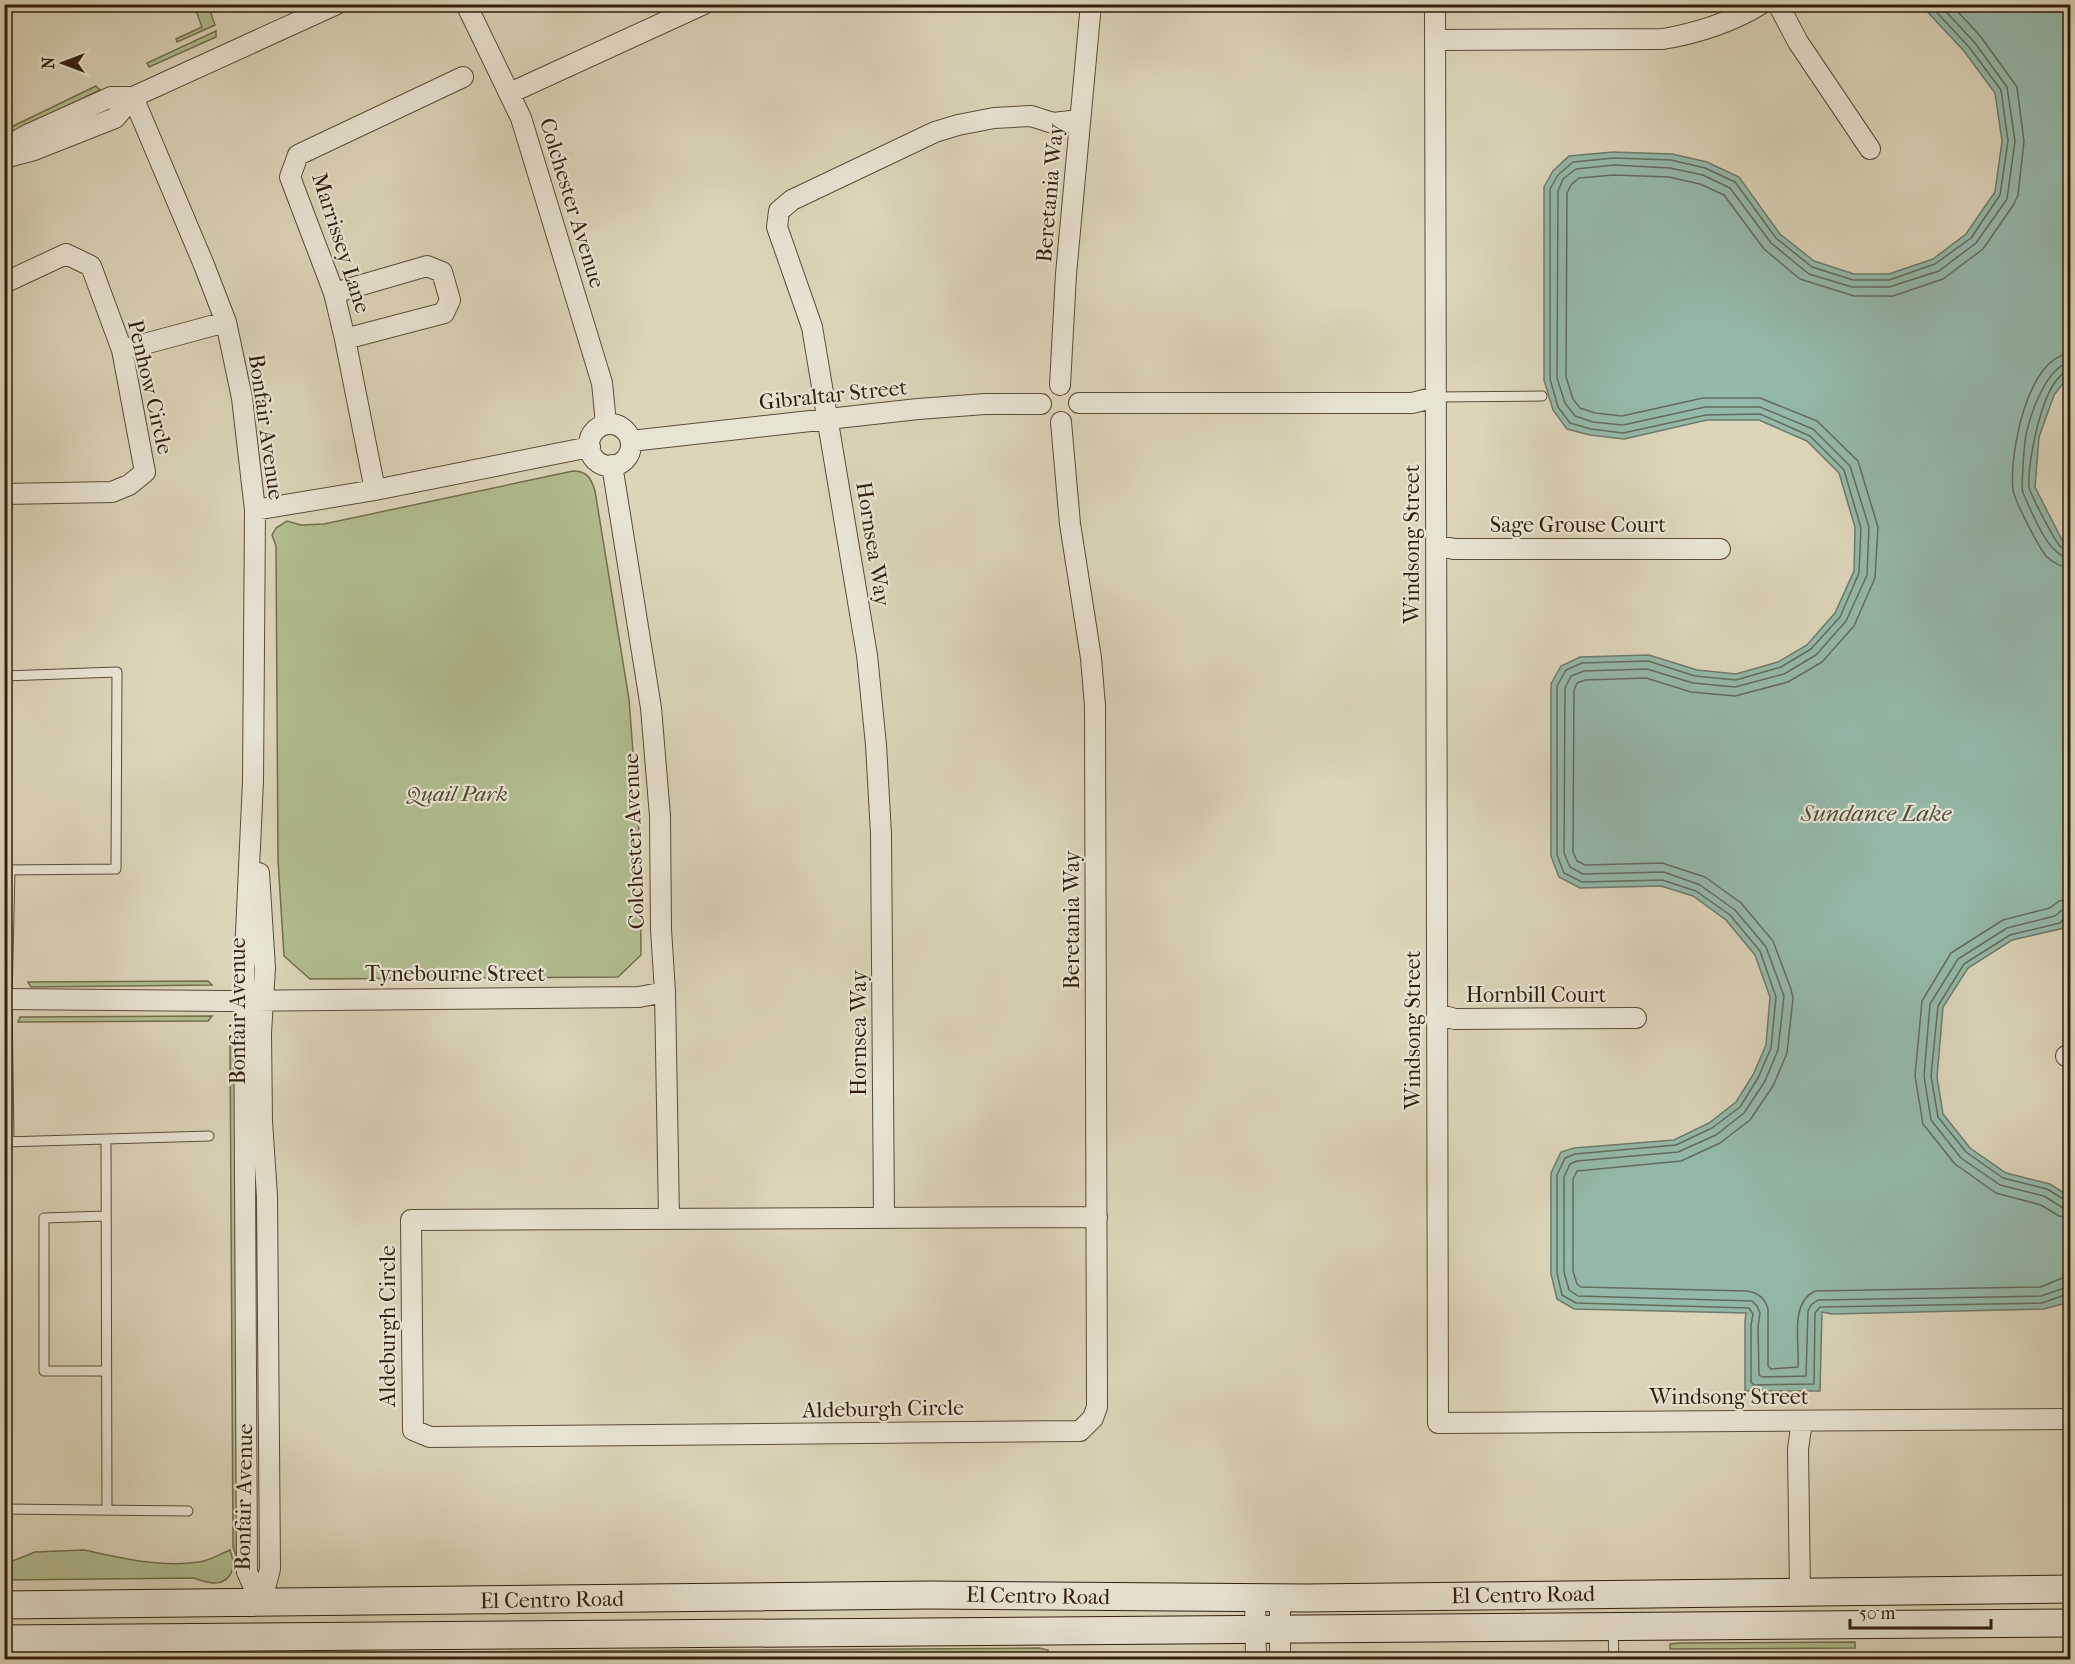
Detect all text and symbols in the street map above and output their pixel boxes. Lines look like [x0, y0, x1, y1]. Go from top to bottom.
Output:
north arrow [33, 33, 93, 93]
text: N [39, 56, 58, 69]
street label: Colchester Avenue [534, 115, 610, 291]
street label: Beretania Way [1031, 121, 1069, 263]
street label: Marrissey Lane [306, 170, 376, 316]
street label: Penhow Circle [122, 317, 178, 457]
street label: Bonfair Avenue [243, 352, 289, 502]
street label: Gibraltar Street [758, 374, 909, 416]
street label: Windsong Street [1399, 464, 1425, 625]
street label: Hornsea Way [850, 480, 896, 609]
street label: Sage Grouse Court [1490, 512, 1666, 538]
street label: Colchester Avenue [618, 752, 650, 930]
park label: Quail Park [405, 781, 508, 807]
water label: Sundance Lake [1800, 799, 1953, 827]
street label: Beretania Way [1059, 849, 1085, 990]
street label: Bonfair Avenue [225, 937, 251, 1085]
street label: Windsong Street [1400, 950, 1426, 1111]
street label: Tynebourne Street [365, 961, 545, 987]
street label: Hornsea Way [846, 969, 872, 1096]
street label: Hornbill Court [1466, 982, 1606, 1008]
street label: Aldeburgh Circle [375, 1245, 401, 1408]
street label: Windsong Street [1648, 1384, 1809, 1410]
street label: Aldeburgh Circle [801, 1395, 964, 1423]
street label: Bonfair Avenue [230, 1423, 258, 1571]
street label: El Centro Road [1451, 1581, 1596, 1609]
street label: El Centro Road [966, 1582, 1111, 1610]
street label: El Centro Road [480, 1586, 625, 1614]
scale bar [1850, 1592, 1991, 1630]
text: 50 m [1859, 1603, 1896, 1624]

